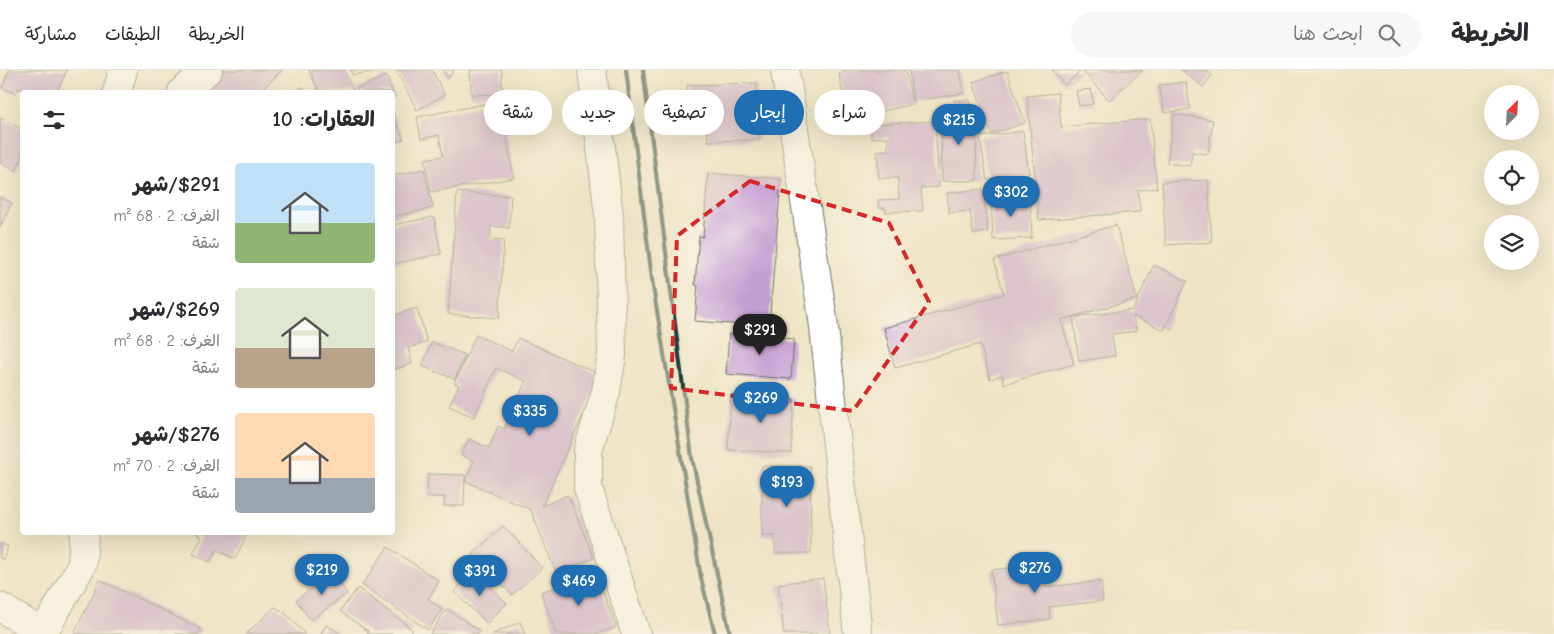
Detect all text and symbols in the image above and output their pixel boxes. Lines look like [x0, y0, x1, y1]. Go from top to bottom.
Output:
search box [1071, 12, 1421, 57]
text: الخريطة [1451, 19, 1529, 47]
icon: search [1375, 21, 1403, 49]
text: ابحث هنا [1293, 23, 1363, 45]
text: مشاركة [25, 24, 77, 45]
text: الطبقات [105, 24, 161, 45]
text: الخريطة [189, 24, 245, 45]
north arrow [1484, 85, 1539, 140]
map controls [1484, 85, 1539, 270]
chip: شقة [484, 90, 552, 135]
chip: جديد [562, 90, 634, 135]
chip: تصفية [644, 90, 724, 135]
chip: إيجار [734, 90, 804, 135]
chip: شراء [814, 90, 885, 135]
pin: $215 [929, 104, 989, 146]
icon: filters [40, 106, 68, 134]
text: العقارات: 10 [273, 107, 375, 131]
text: $215 [943, 111, 975, 129]
button: locate [1484, 150, 1539, 205]
text: $291/شهر [134, 172, 220, 196]
pin: $302 [981, 176, 1041, 218]
icon: home [275, 183, 335, 243]
text: $302 [994, 183, 1028, 201]
text: الغرف: 2 · 68 m² [113, 207, 220, 225]
button: layers [1484, 215, 1539, 270]
text: شقة [192, 234, 220, 252]
text: $269/شهر [131, 297, 220, 321]
icon: home [275, 308, 335, 368]
pin: $291 [730, 314, 790, 356]
text: $291 [744, 321, 776, 339]
text: الغرف: 2 · 68 m² [113, 332, 220, 350]
text: شقة [192, 359, 220, 377]
pin: $269 [731, 382, 791, 424]
text: $269 [744, 389, 778, 407]
pin: $335 [500, 394, 560, 437]
text: $335 [513, 402, 547, 420]
text: $276/شهر [133, 422, 220, 446]
icon: home [275, 433, 335, 493]
text: الغرف: 2 · 70 m² [113, 457, 220, 475]
pin: $193 [757, 466, 817, 508]
text: $193 [771, 473, 803, 491]
text: شقة [192, 484, 220, 502]
pin: $276 [1005, 552, 1065, 594]
pin: $219 [292, 554, 352, 596]
pin: $391 [450, 554, 510, 597]
text: $276 [1019, 559, 1051, 577]
text: $219 [306, 561, 338, 579]
text: $391 [464, 562, 496, 580]
pin: $469 [549, 564, 609, 607]
text: $469 [562, 572, 596, 590]

